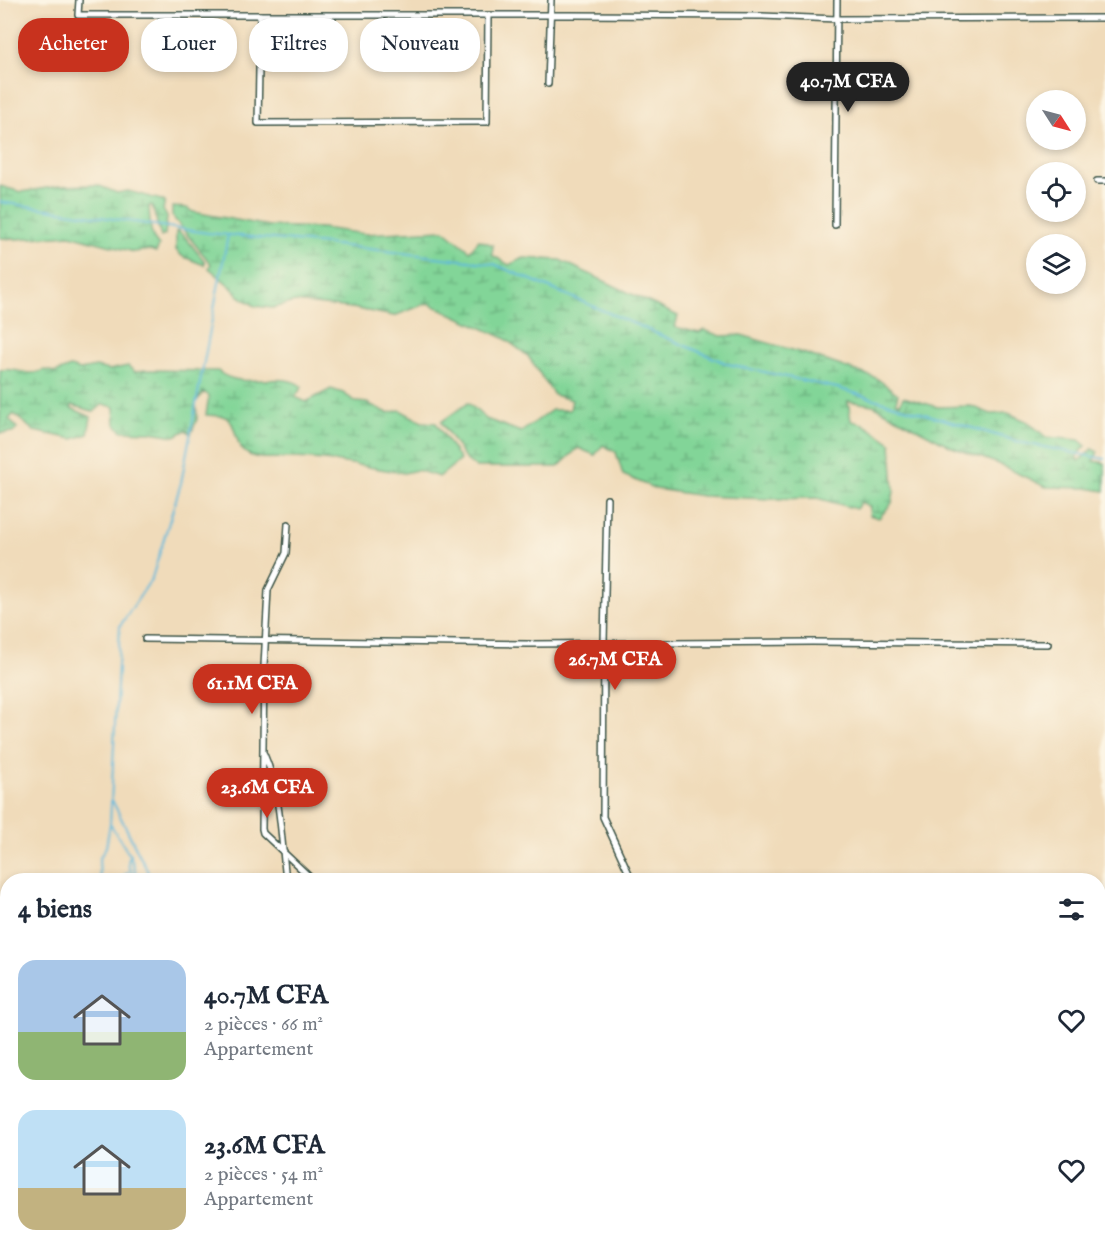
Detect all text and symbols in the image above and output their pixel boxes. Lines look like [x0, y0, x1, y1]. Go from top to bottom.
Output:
chip: Acheter [18, 18, 129, 72]
chip: Louer [141, 18, 237, 72]
chip: Filtres [249, 18, 348, 72]
chip: Nouveau [360, 18, 480, 72]
pin: 40.7M CFA [779, 62, 917, 113]
text: 40.7M CFA [800, 69, 896, 94]
north arrow [1026, 90, 1086, 150]
map controls [1026, 90, 1086, 294]
button: locate [1026, 162, 1086, 222]
button: layers [1026, 234, 1086, 294]
pin: 26.7M CFA [546, 640, 684, 691]
text: 26.7M CFA [568, 647, 662, 672]
pin: 61.1M CFA [183, 664, 321, 715]
text: 61.1M CFA [207, 671, 297, 696]
pin: 23.6M CFA [198, 768, 336, 819]
text: 23.6M CFA [221, 775, 313, 800]
text: 4 biens [18, 893, 92, 926]
icon: filters [1055, 893, 1088, 926]
text: 40.7M CFA [204, 979, 328, 1012]
icon: home [66, 984, 138, 1056]
icon: heart [1055, 1004, 1088, 1037]
text: 2 pièces · 66 m² [204, 1012, 323, 1037]
text: Appartement [204, 1037, 313, 1062]
text: 23.6M CFA [204, 1129, 325, 1162]
icon: home [66, 1134, 138, 1206]
icon: heart [1055, 1154, 1088, 1187]
text: 2 pièces · 54 m² [204, 1162, 323, 1187]
text: Appartement [204, 1187, 313, 1212]

